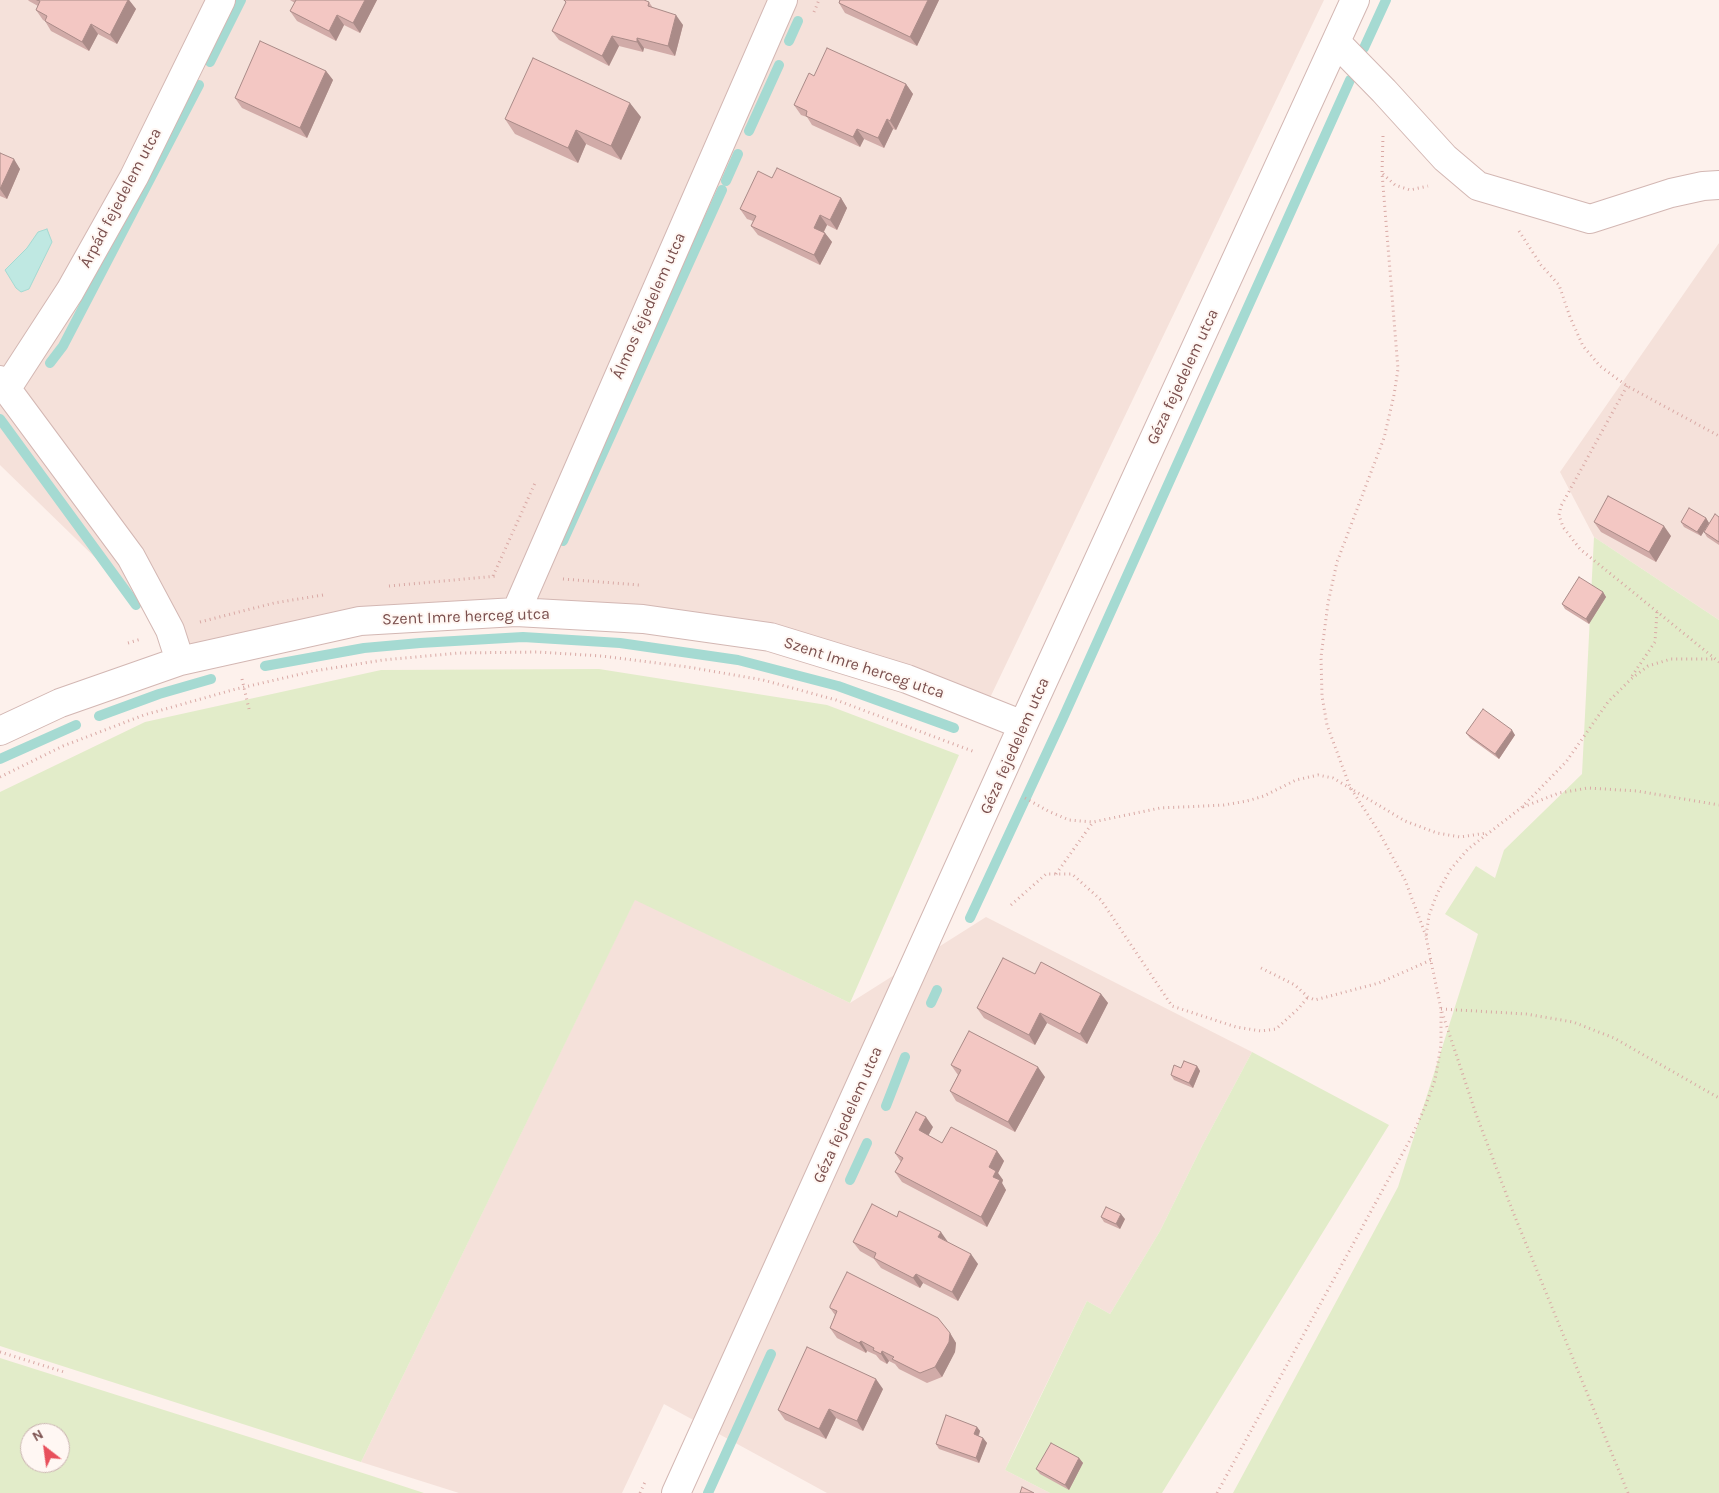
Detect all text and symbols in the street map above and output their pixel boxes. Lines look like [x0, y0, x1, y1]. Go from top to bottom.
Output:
street label: Árpád fejedelem utca [76, 125, 166, 271]
street label: Álmos fejedelem utca [608, 230, 690, 382]
street label: Géza fejedelem utca [1143, 306, 1223, 448]
street label: Szent Imre herceg utca [382, 604, 550, 630]
street label: Szent Imre herceg utca [781, 633, 947, 703]
street label: Géza fejedelem utca [976, 675, 1054, 817]
street label: Géza fejedelem utca [809, 1044, 887, 1186]
north arrow [20, 1423, 70, 1473]
text: N [29, 1426, 46, 1445]

